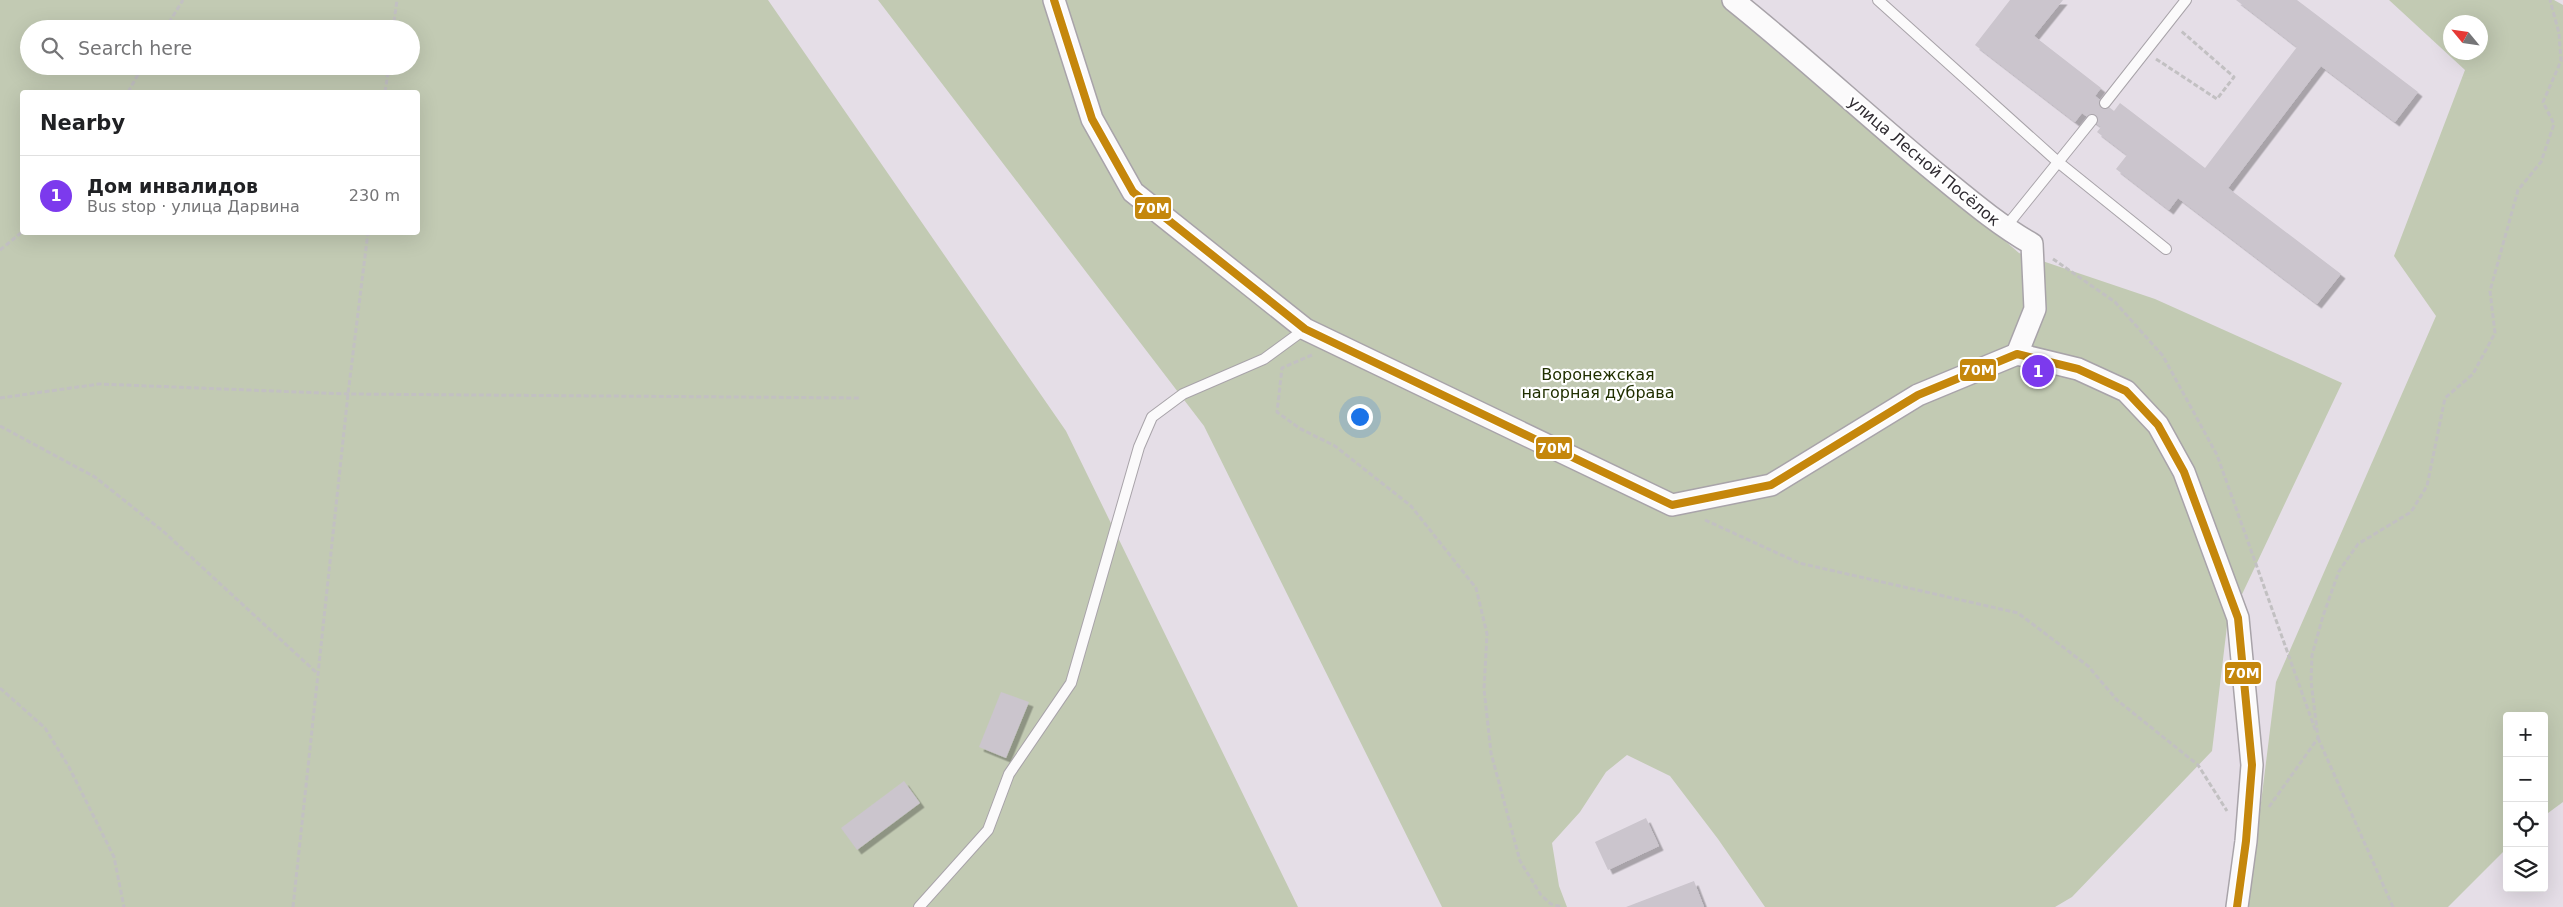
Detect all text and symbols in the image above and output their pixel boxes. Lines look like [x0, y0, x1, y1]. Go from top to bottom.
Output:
north arrow [2443, 15, 2488, 60]
search box [20, 20, 420, 75]
icon: search [38, 34, 66, 62]
text: Search here [78, 37, 192, 59]
street label: улица Лесной Посёлок [1844, 92, 2004, 230]
text: Nearby [40, 111, 125, 135]
text: Дом инвалидов [87, 175, 258, 197]
text: 1 [50, 186, 62, 205]
text: 230 m [349, 186, 400, 205]
line badge: 70М [1134, 196, 1172, 220]
text: Bus stop · улица Дарвина [87, 197, 300, 216]
text: 70М [1136, 200, 1170, 216]
pin: 1 [2022, 352, 2054, 390]
line badge: 70М [1959, 358, 1997, 382]
text: 70М [1961, 362, 1995, 378]
park label: Воронежская нагорная дубрава [1521, 365, 1675, 402]
your location [1347, 404, 1373, 430]
line badge: 70М [1535, 436, 1573, 460]
text: 70М [1537, 440, 1571, 456]
line badge: 70М [2224, 661, 2262, 685]
text: 70М [2226, 665, 2260, 681]
map controls [2503, 712, 2548, 892]
button: + [2503, 712, 2548, 757]
button: − [2503, 757, 2548, 802]
button: locate [2503, 802, 2548, 847]
button: layers [2503, 847, 2548, 892]

